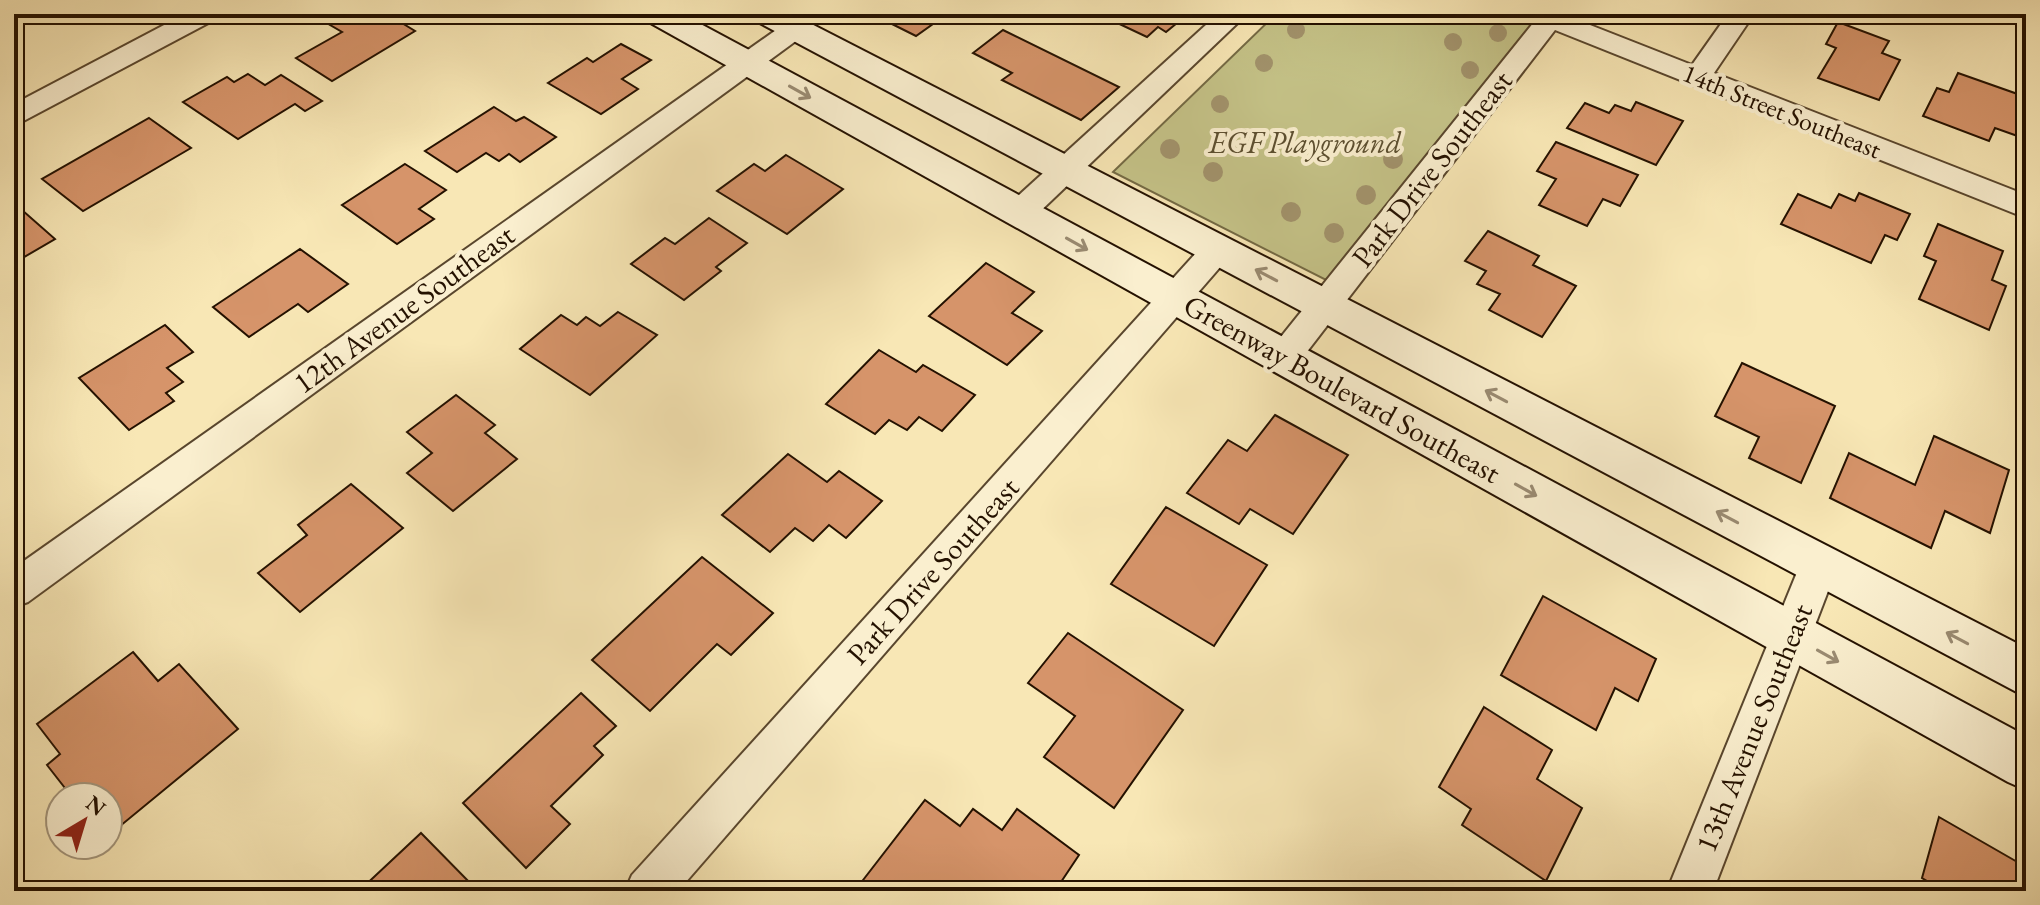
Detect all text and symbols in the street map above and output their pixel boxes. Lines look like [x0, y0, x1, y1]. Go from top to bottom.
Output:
street label: 14th Street Southeast [1678, 56, 1886, 166]
street label: Park Drive Southeast [1343, 62, 1521, 275]
one-way arrow [788, 84, 811, 100]
park label: EGF Playground [1208, 123, 1402, 162]
street label: 12th Avenue Southeast [285, 215, 522, 402]
one-way arrow [1065, 236, 1088, 252]
one-way arrow [1255, 267, 1278, 283]
street label: Greenway Boulevard Southeast [1177, 285, 1508, 492]
one-way arrow [1485, 388, 1509, 404]
street label: Park Drive Southeast [838, 468, 1028, 673]
one-way arrow [1514, 482, 1537, 498]
one-way arrow [1715, 508, 1739, 524]
street label: 13th Avenue Southeast [1686, 598, 1821, 858]
one-way arrow [1946, 629, 1969, 645]
one-way arrow [1815, 648, 1839, 664]
north arrow [44, 781, 124, 861]
text: N [80, 789, 112, 823]

